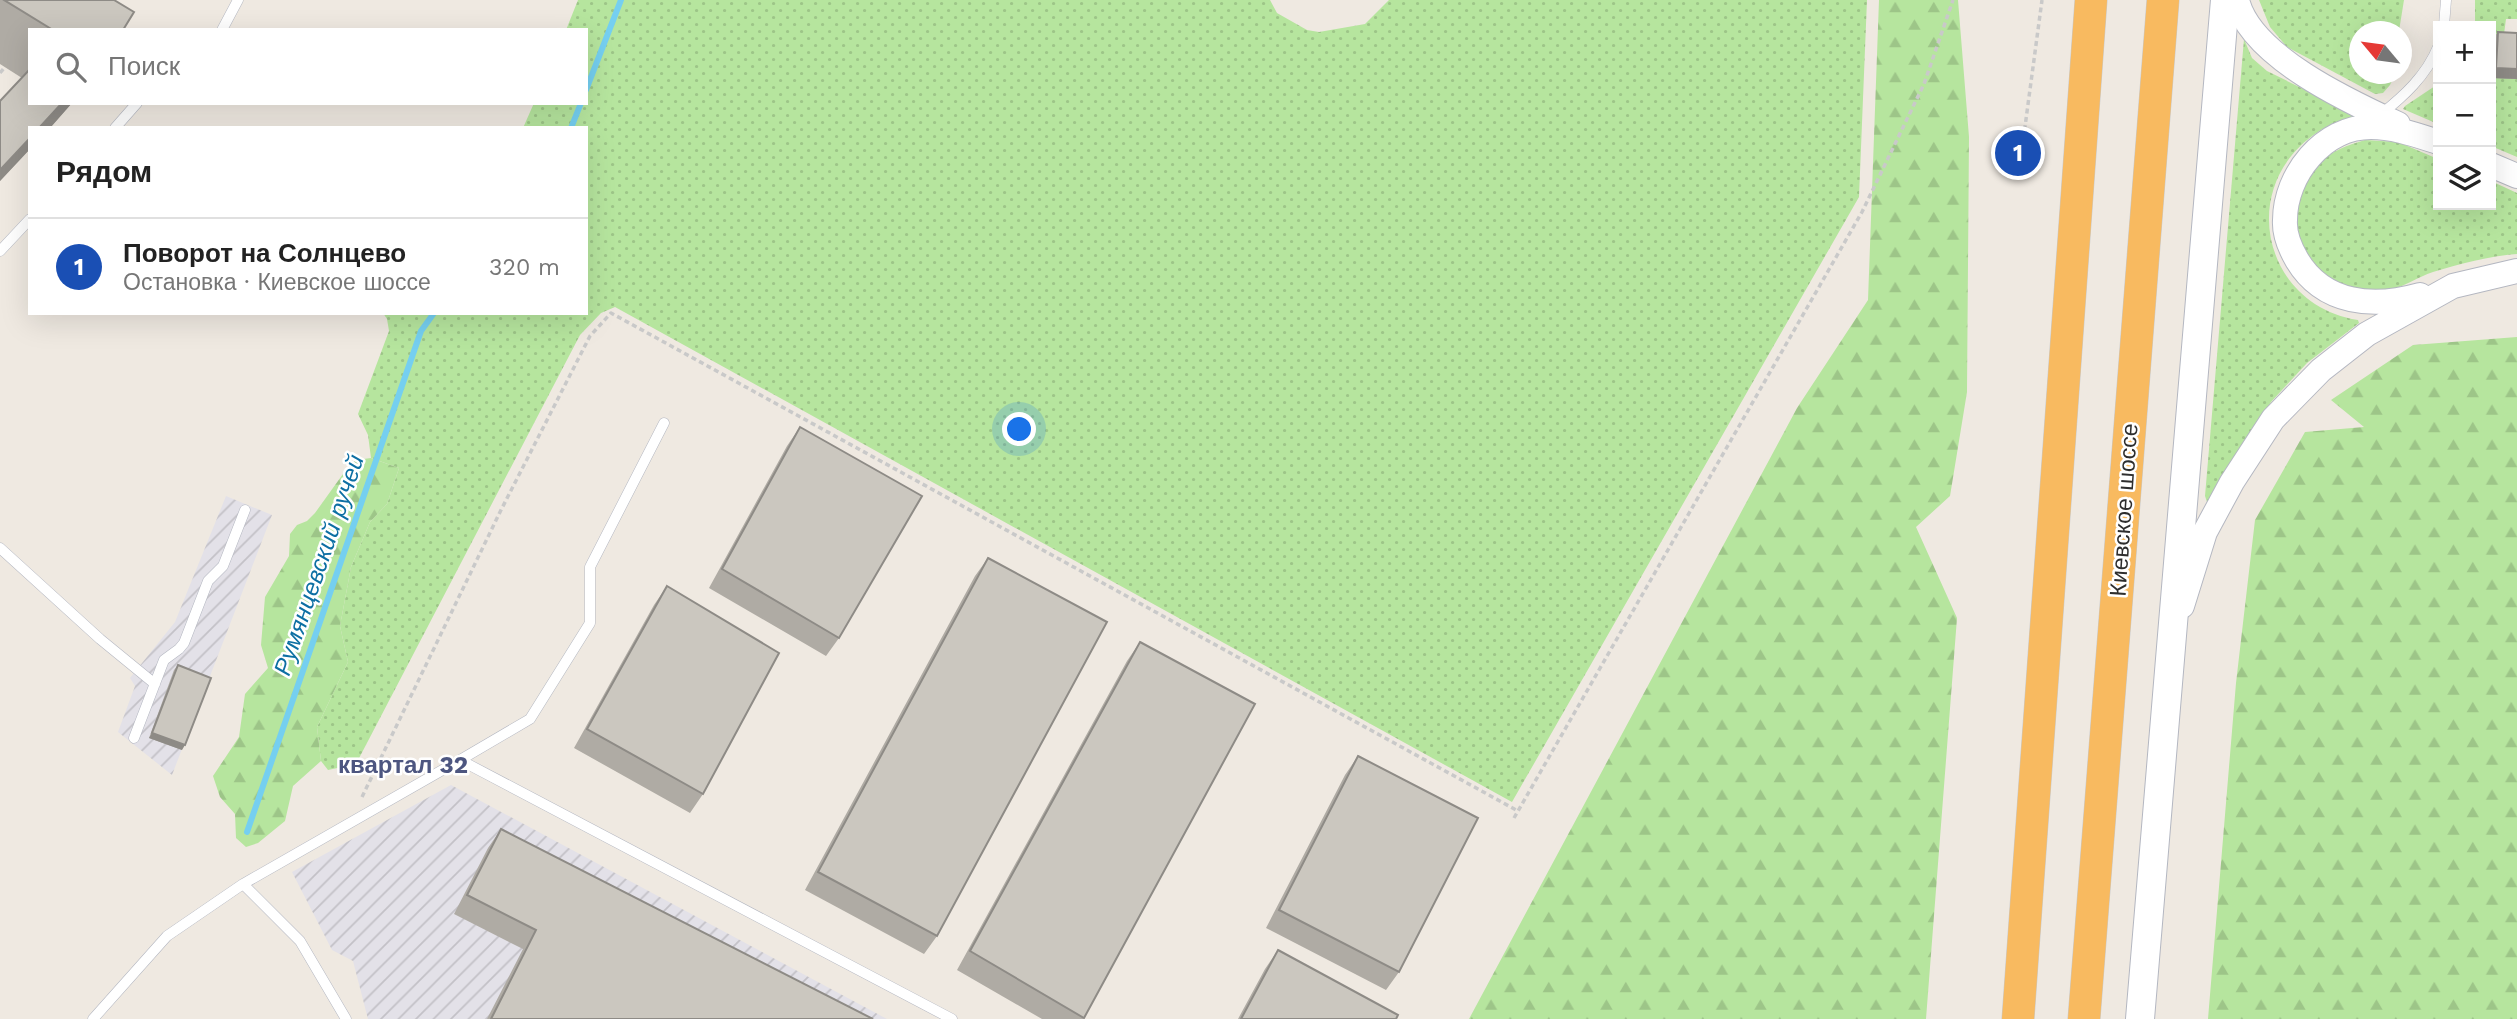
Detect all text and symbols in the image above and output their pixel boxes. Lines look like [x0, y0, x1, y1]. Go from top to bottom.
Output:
north arrow [2349, 21, 2412, 84]
map controls [2433, 21, 2496, 210]
button: + [2433, 21, 2496, 84]
search box [28, 28, 588, 105]
icon: search [52, 48, 90, 86]
text: Поиск [108, 51, 180, 81]
button: − [2433, 84, 2496, 147]
pin: 1 [1995, 127, 2041, 179]
button: layers [2433, 147, 2496, 210]
text: Рядом [56, 154, 152, 189]
text: Поворот на Солнцево [123, 238, 406, 268]
text: 1 [74, 254, 84, 281]
text: 320 m [489, 254, 560, 281]
text: Остановка · Киевское шоссе [123, 269, 431, 296]
your location [1002, 412, 1036, 446]
street label: Киевское шоссе [2104, 423, 2144, 597]
water label: Румянцевский ручей [268, 451, 370, 679]
district label: квартал 32 [338, 751, 468, 779]

